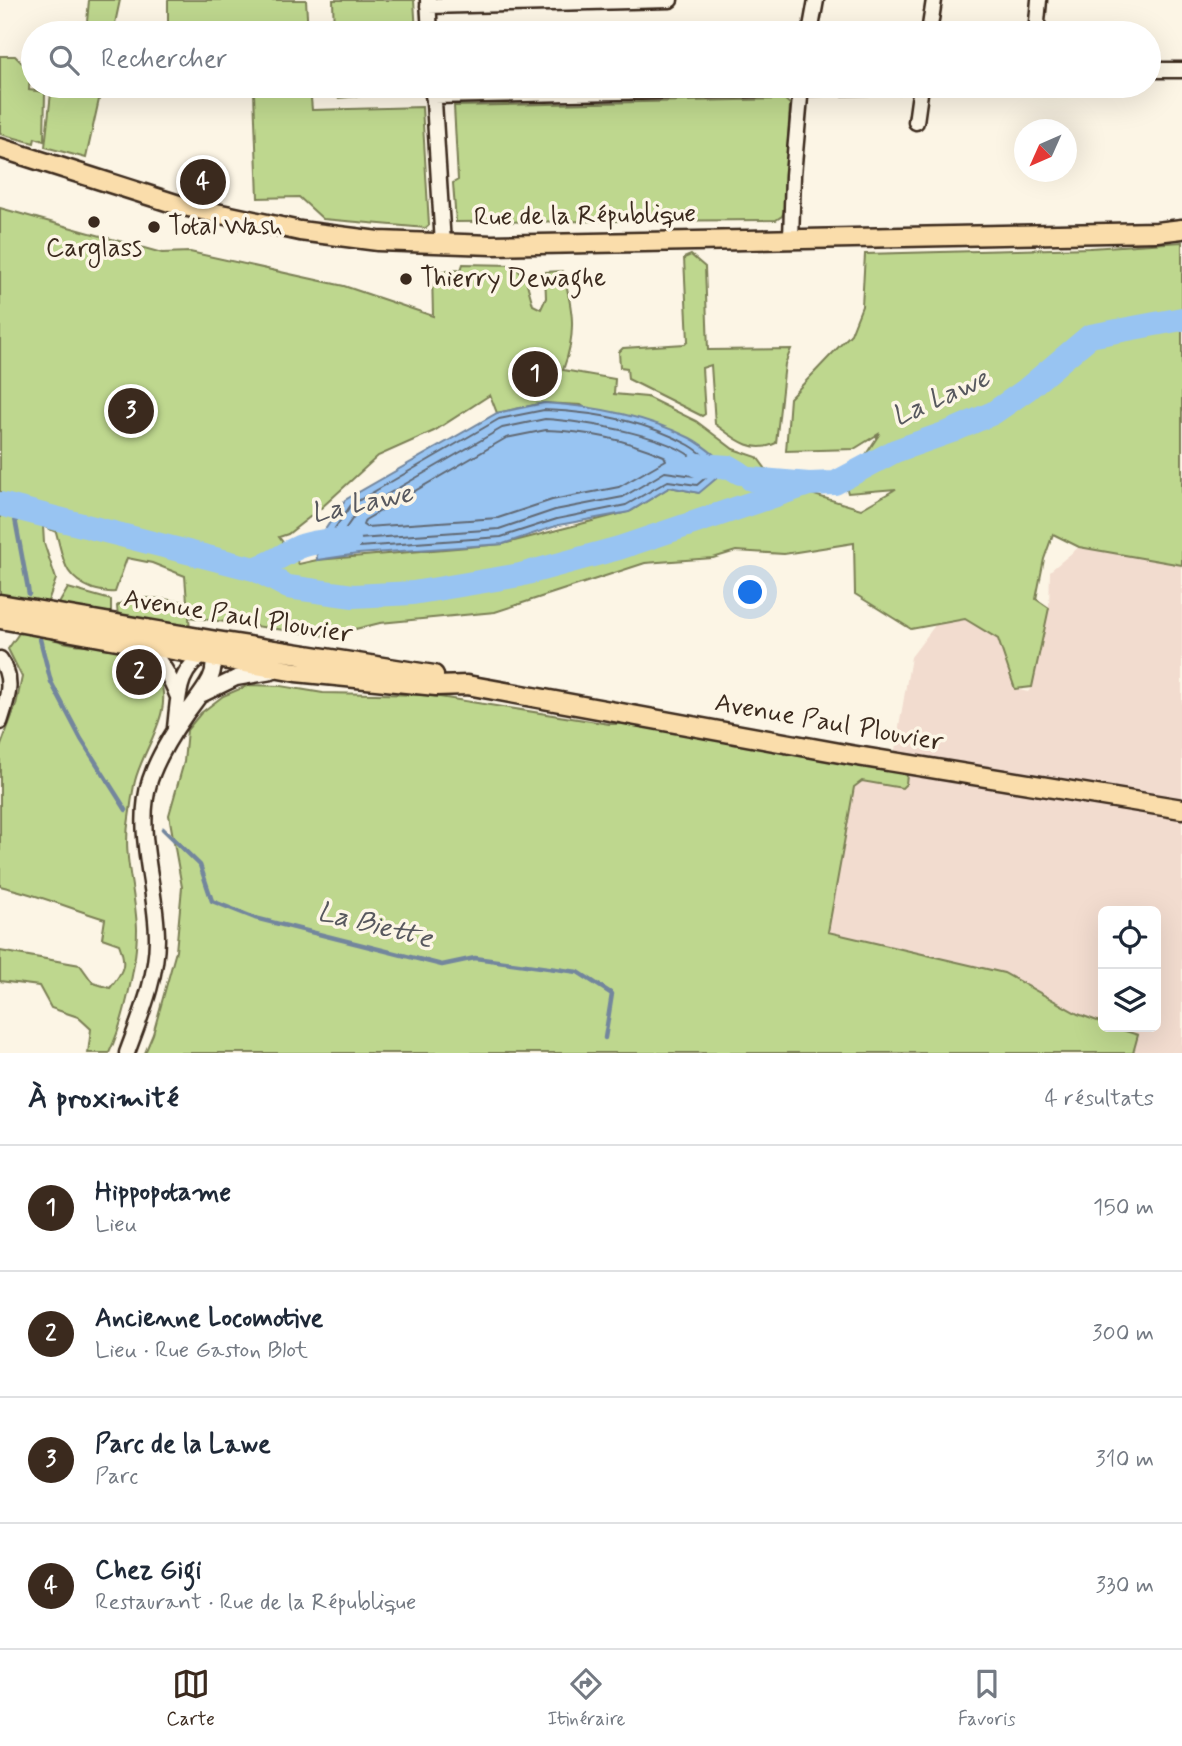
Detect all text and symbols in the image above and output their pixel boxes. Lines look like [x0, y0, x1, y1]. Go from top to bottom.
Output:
search box [21, 21, 1161, 98]
icon: search [45, 41, 83, 79]
text: Rechercher [101, 43, 227, 77]
north arrow [1014, 119, 1077, 182]
pin: 4 [180, 156, 226, 208]
street label: Rue de la République [474, 197, 696, 235]
place label: Total Wash [168, 210, 283, 244]
marker: Carglass [86, 214, 102, 230]
marker: Total Wash [146, 219, 162, 235]
place label: Carglass [46, 232, 142, 268]
place label: Thierry Dewaghe [420, 262, 606, 299]
marker: Thierry Dewaghe [398, 271, 414, 287]
pin: 1 [512, 348, 558, 400]
water label: La Lawe [887, 360, 996, 436]
pin: 3 [108, 385, 154, 437]
water label: La Lawe [308, 475, 417, 533]
your location [733, 575, 767, 609]
street label: Avenue Paul Plouvier [121, 582, 356, 652]
pin: 2 [116, 646, 162, 698]
street label: Avenue Paul Plouvier [712, 686, 947, 760]
water label: La Biette [314, 894, 438, 958]
map controls [1098, 906, 1161, 1032]
button: locate [1098, 906, 1161, 969]
button: layers [1098, 969, 1161, 1032]
text: À proximité [28, 1079, 179, 1118]
text: 4 résultats [1044, 1084, 1154, 1114]
text: Hippopotame [95, 1176, 231, 1210]
text: 1 [46, 1193, 56, 1223]
text: 150 m [1093, 1193, 1154, 1223]
text: Lieu [95, 1210, 137, 1240]
text: Ancienne Locomotive [95, 1302, 323, 1336]
text: 2 [45, 1319, 57, 1349]
text: 300 m [1092, 1319, 1154, 1349]
text: Lieu · Rue Gaston Blot [95, 1336, 308, 1366]
text: Parc de la Lawe [95, 1428, 271, 1462]
text: 3 [46, 1445, 56, 1475]
text: 310 m [1095, 1445, 1154, 1475]
text: Parc [95, 1462, 138, 1492]
text: Chez Gigi [95, 1554, 201, 1588]
text: 4 [44, 1571, 58, 1601]
text: 330 m [1096, 1571, 1154, 1601]
text: Restaurant · Rue de la République [95, 1588, 416, 1618]
tab: Carte [166, 1665, 215, 1732]
tab: Itinéraire [547, 1665, 625, 1732]
tab: Favoris [958, 1665, 1016, 1732]

